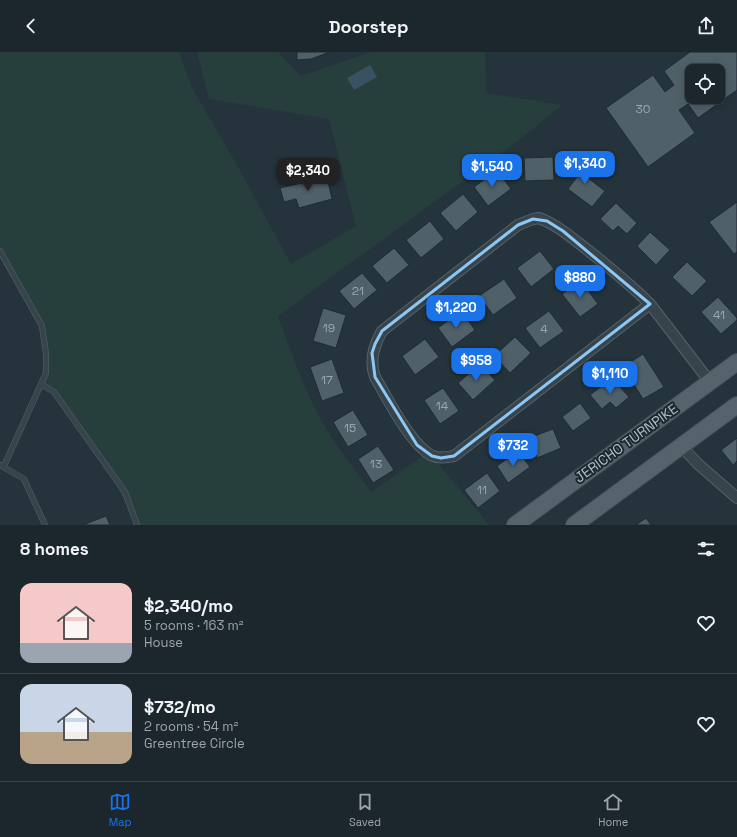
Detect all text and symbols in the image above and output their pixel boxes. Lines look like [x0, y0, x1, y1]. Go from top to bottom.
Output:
icon: back [20, 15, 42, 37]
text: Doorstep [329, 15, 408, 38]
icon: share [695, 15, 717, 37]
map controls [685, 64, 725, 104]
button: locate [685, 64, 725, 104]
house number: 30 [636, 101, 650, 117]
pin: $1,340 [552, 151, 618, 185]
pin: $1,540 [459, 154, 525, 188]
text: $1,340 [564, 155, 606, 172]
pin: $2,340 [275, 158, 341, 192]
text: $1,540 [471, 158, 513, 175]
text: $2,340 [286, 162, 330, 179]
pin: $880 [556, 265, 604, 299]
text: $880 [564, 269, 596, 286]
house number: 21 [352, 283, 364, 299]
pin: $1,220 [423, 295, 489, 329]
text: $1,220 [435, 299, 477, 316]
house number: 41 [713, 307, 725, 323]
house number: 19 [323, 320, 335, 336]
house number: 4 [540, 321, 548, 337]
pin: $958 [452, 348, 500, 382]
text: $958 [460, 352, 492, 369]
pin: $1,110 [577, 361, 643, 395]
text: $1,110 [591, 365, 629, 382]
house number: 17 [321, 372, 333, 388]
house number: 14 [436, 398, 449, 414]
street label: JERICHO TURNPIKE [571, 399, 681, 486]
house number: 15 [344, 420, 356, 436]
pin: $732 [489, 433, 537, 467]
text: $732 [498, 437, 528, 454]
house number: 13 [370, 456, 382, 472]
house number: 11 [477, 482, 487, 498]
text: 8 homes [20, 538, 89, 560]
icon: filters [695, 538, 717, 560]
text: $2,340/mo [144, 595, 233, 617]
icon: home [52, 599, 100, 647]
icon: heart [695, 612, 717, 634]
text: 5 rooms · 163 m² [144, 617, 244, 634]
text: House [144, 634, 183, 651]
text: $732/mo [144, 696, 216, 718]
icon: home [52, 700, 100, 748]
icon: heart [695, 713, 717, 735]
text: 2 rooms · 54 m² [144, 718, 238, 735]
text: Greentree Circle [144, 735, 245, 752]
tab: Map [109, 791, 132, 829]
tab: Saved [349, 791, 381, 829]
tab: Home [598, 791, 628, 829]

